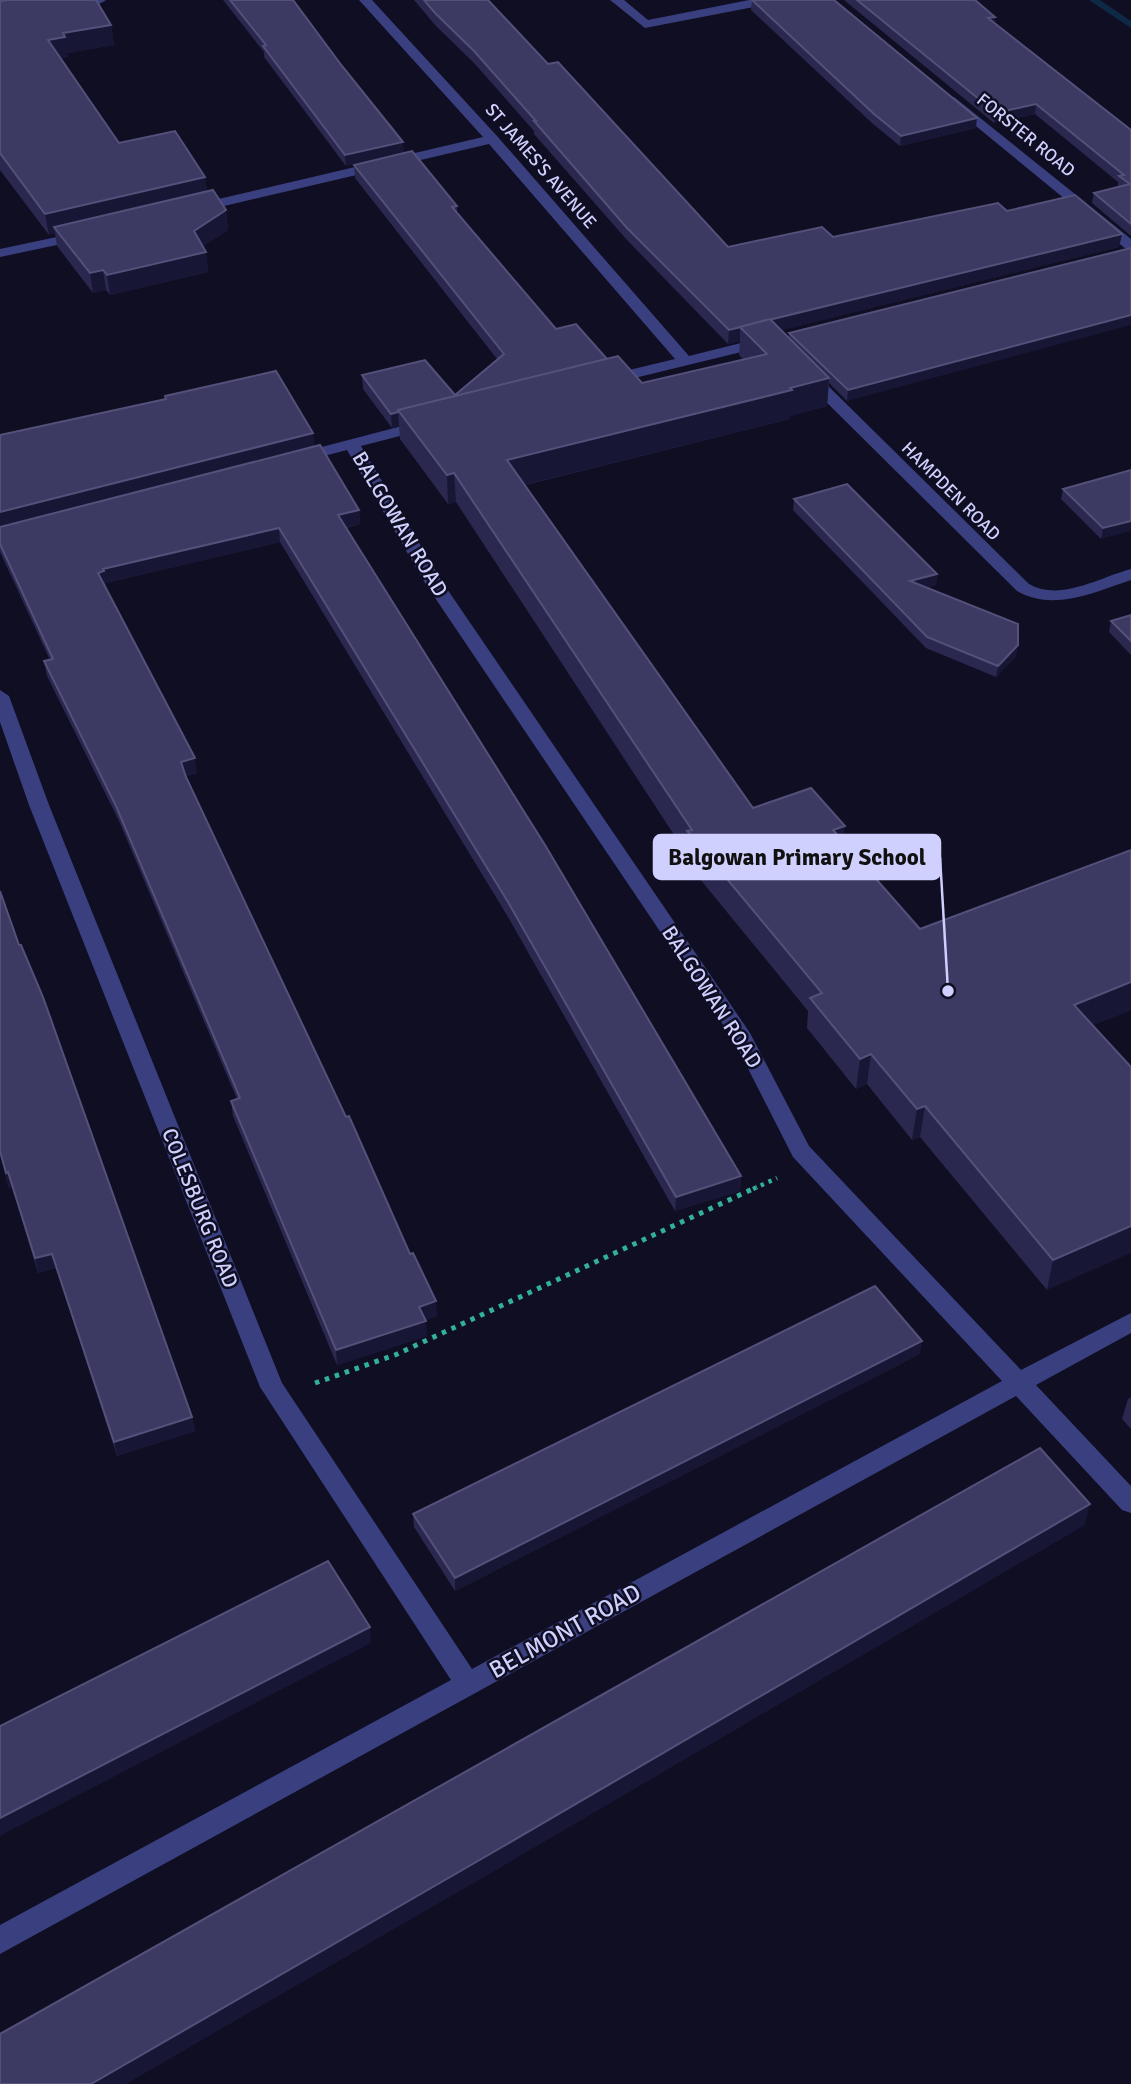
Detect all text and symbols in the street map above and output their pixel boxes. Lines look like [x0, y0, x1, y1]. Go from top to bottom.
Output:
street label: FORSTER ROAD [972, 89, 1080, 181]
street label: ST JAMES'S AVENUE [481, 99, 601, 233]
street label: HAMPDEN ROAD [897, 437, 1005, 545]
street label: BALGOWAN ROAD [346, 447, 454, 601]
callout: Balgowan Primary School [654, 835, 940, 879]
text: Balgowan Primary School [668, 843, 926, 872]
street label: BALGOWAN ROAD [656, 921, 768, 1073]
street label: COLESBURG ROAD [156, 1124, 244, 1292]
street label: BELMONT ROAD [484, 1577, 646, 1685]

